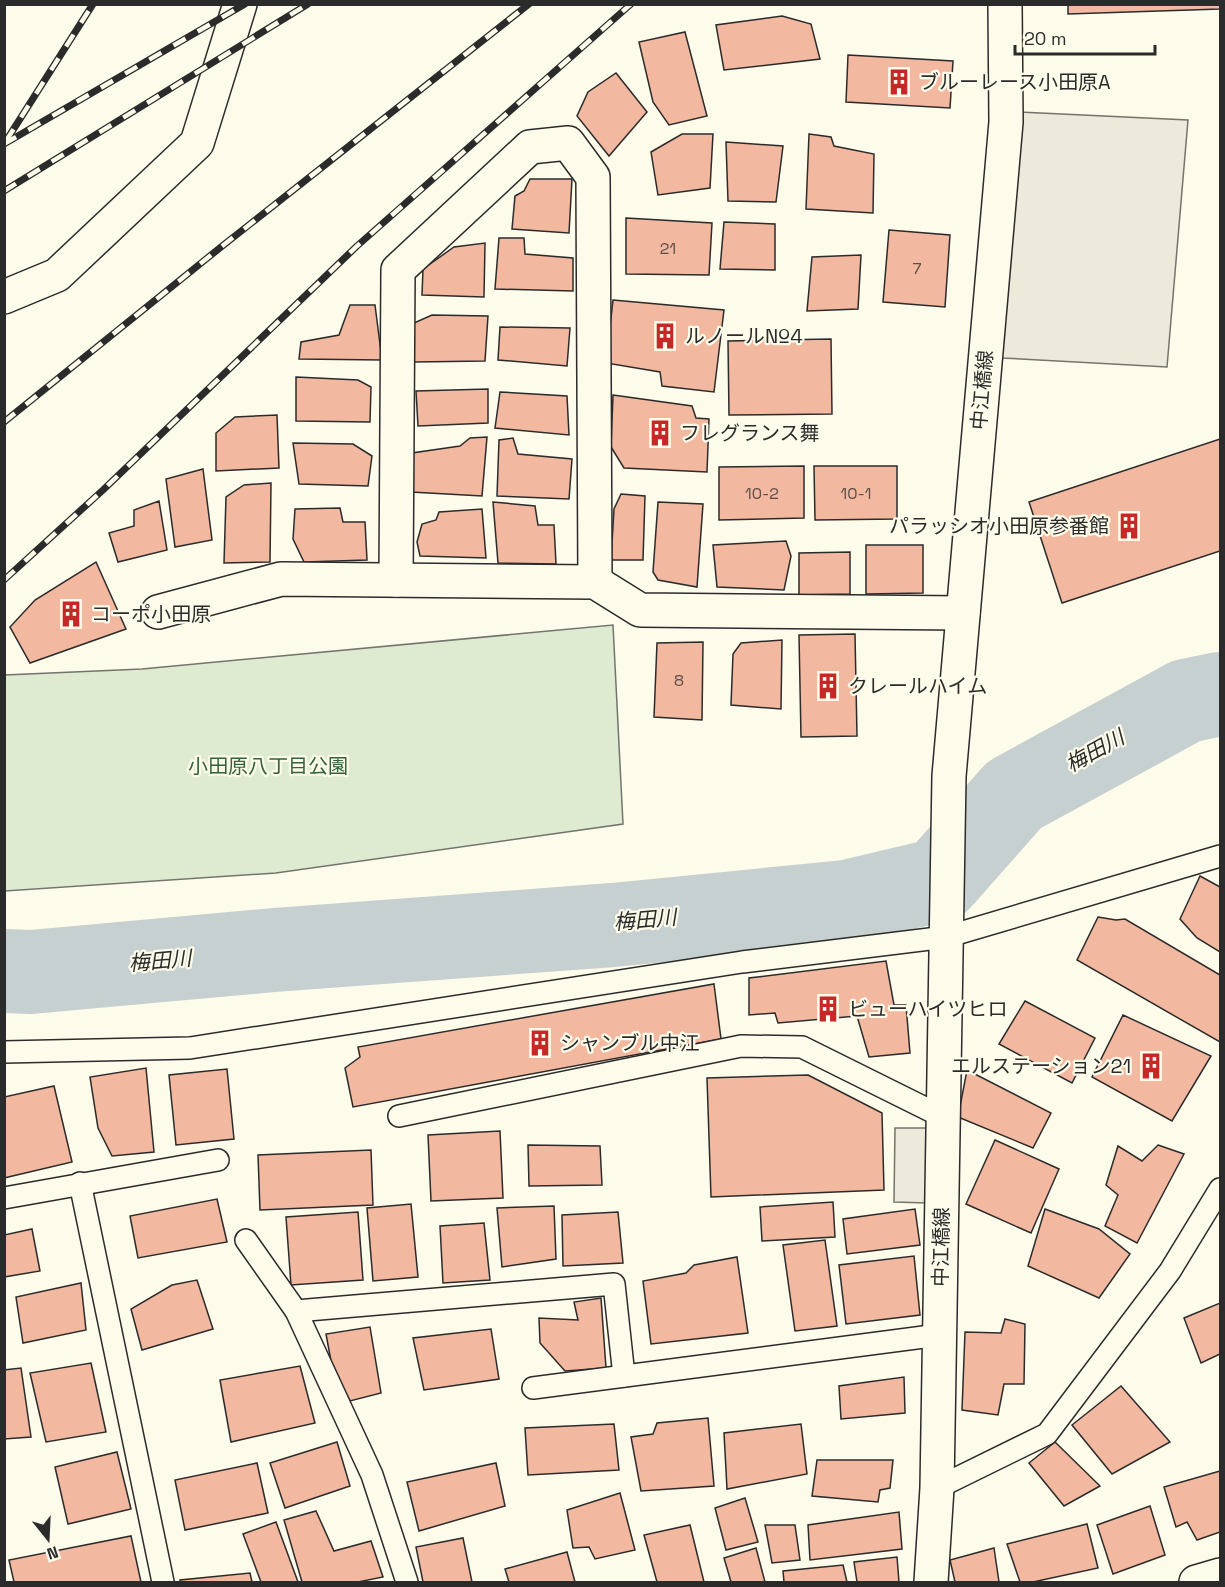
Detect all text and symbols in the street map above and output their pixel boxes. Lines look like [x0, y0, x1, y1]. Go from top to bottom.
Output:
scale bar [1015, 18, 1154, 56]
text: 20 m [1024, 27, 1067, 50]
building icon: ブルーレース小田原A [884, 67, 914, 97]
place label: ブルーレース小田原A [919, 69, 1111, 95]
house number: 21 [660, 238, 676, 259]
house number: 7 [912, 258, 922, 279]
building icon: ルノール№4 [650, 321, 680, 351]
place label: ルノール№4 [685, 323, 803, 349]
street label: 中江橋線 [966, 349, 998, 431]
building icon: フレグランス舞 [645, 418, 675, 448]
place label: フレグランス舞 [680, 420, 820, 446]
house number: 10-2 [745, 483, 779, 504]
house number: 10-1 [841, 483, 871, 504]
building icon: パラッシオ小田原参番館 [1114, 511, 1144, 541]
place label: パラッシオ小田原参番館 [889, 513, 1109, 539]
building icon: コーポ小田原 [56, 599, 86, 629]
place label: コーポ小田原 [91, 601, 211, 627]
house number: 8 [674, 670, 684, 691]
building icon: クレールハイム [813, 671, 843, 701]
place label: クレールハイム [848, 673, 987, 699]
water label: 梅田川 [1061, 723, 1131, 778]
park label: 小田原八丁目公園 [188, 753, 348, 779]
water label: 梅田川 [612, 903, 680, 936]
water label: 梅田川 [127, 944, 195, 977]
building icon: ビューハイツヒロ [813, 994, 843, 1024]
place label: ビューハイツヒロ [848, 996, 1007, 1022]
building icon: シャンブル中江 [525, 1028, 555, 1058]
place label: シャンブル中江 [560, 1030, 699, 1056]
building icon: エルステーション21 [1136, 1051, 1166, 1081]
place label: エルステーション21 [951, 1053, 1131, 1079]
street label: 中江橋線 [927, 1207, 955, 1287]
north arrow [18, 1509, 78, 1569]
text: N [44, 1541, 61, 1564]

